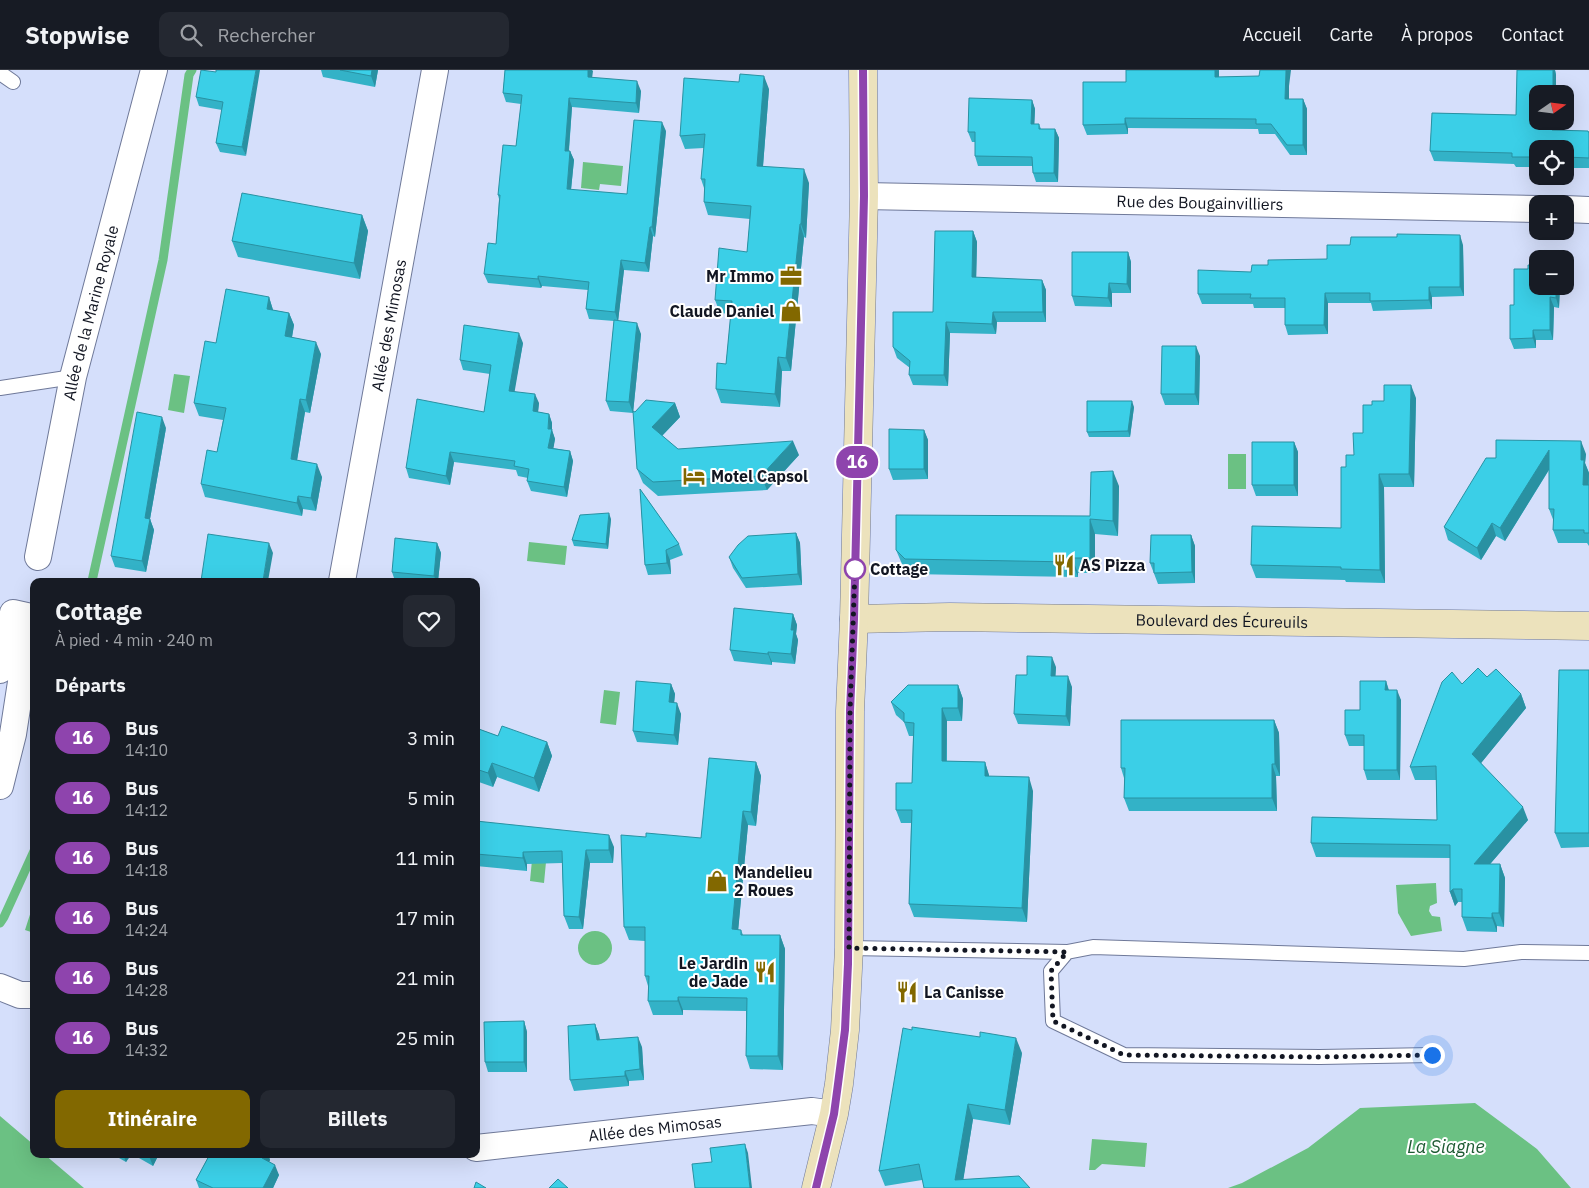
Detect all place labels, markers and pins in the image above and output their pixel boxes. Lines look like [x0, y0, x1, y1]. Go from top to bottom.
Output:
office icon: Mr Immo [778, 263, 804, 289]
place label: Mr Immo [706, 266, 774, 286]
shop icon: Claude Daniel [778, 298, 804, 324]
place label: Claude Daniel [669, 301, 774, 321]
hotel icon: Motel Capsol [681, 463, 707, 489]
place label: Motel Capsol [711, 466, 808, 486]
restaurant icon: AS Pizza [1051, 552, 1077, 578]
place label: AS Pizza [1080, 555, 1145, 575]
marker: Cottage [844, 558, 866, 580]
place label: Cottage [870, 559, 928, 579]
place label: Mandelieu 2 Roues [734, 862, 812, 900]
shop icon: Mandelieu 2 Roues [704, 868, 730, 894]
place label: Le Jardin de Jade [679, 953, 748, 991]
restaurant icon: Le Jardin de Jade [752, 959, 778, 985]
restaurant icon: La Canisse [894, 979, 920, 1005]
place label: La Canisse [924, 982, 1004, 1002]

